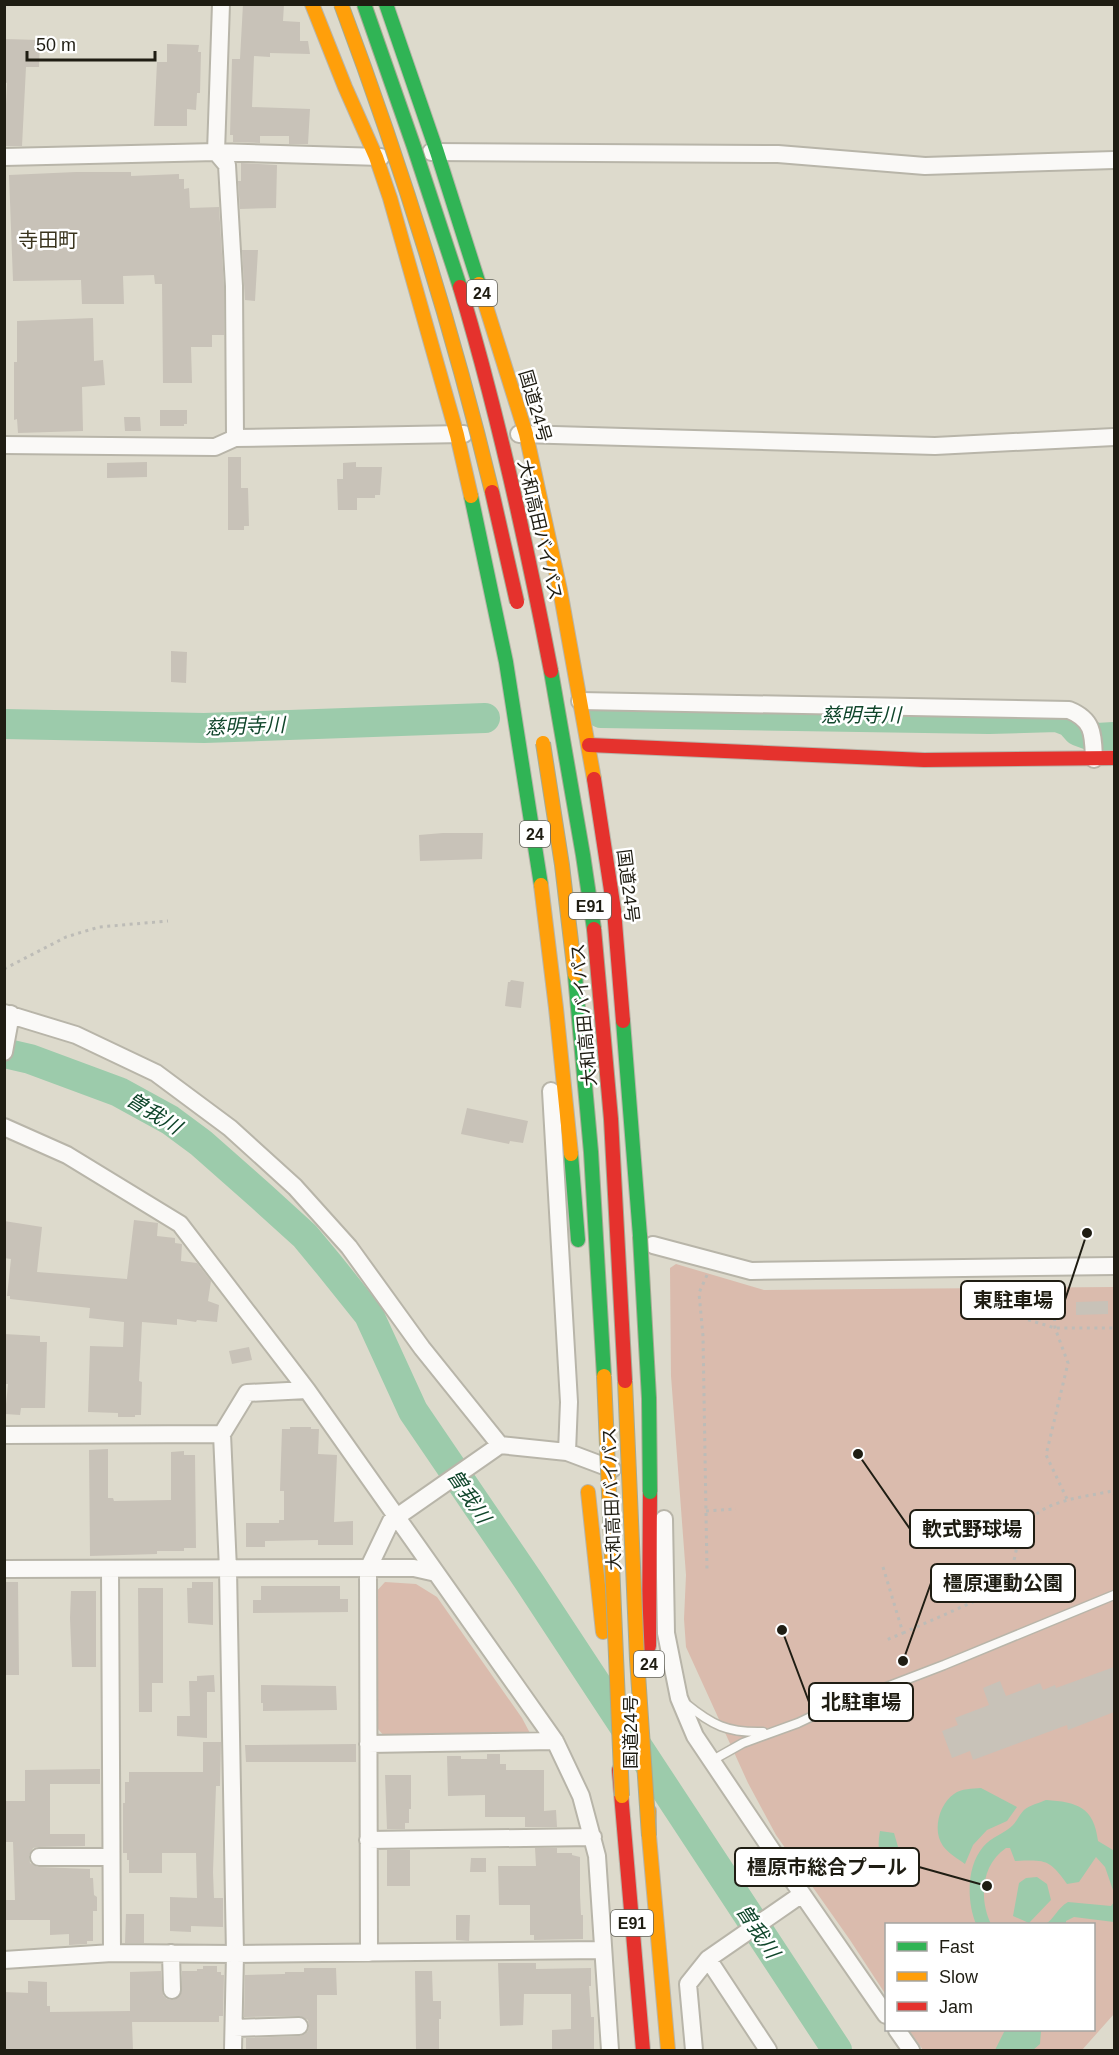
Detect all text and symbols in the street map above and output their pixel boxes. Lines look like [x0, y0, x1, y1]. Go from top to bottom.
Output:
scale bar [27, 24, 154, 62]
text: 50 m [36, 35, 76, 55]
district label: 寺田町 [18, 229, 78, 251]
road number: 24 [467, 280, 497, 306]
street label: 国道24号 [515, 368, 555, 444]
street label: 大和高田バイパス [514, 458, 566, 602]
water label: 慈明寺川 [821, 704, 903, 726]
water label: 慈明寺川 [205, 714, 287, 738]
road number: 24 [520, 821, 550, 847]
street label: 国道24号 [614, 848, 642, 924]
road number: E91 [569, 893, 611, 919]
street label: 大和高田バイパス [568, 943, 600, 1087]
water label: 曽我川 [123, 1088, 187, 1139]
callout: 東駐車場 [961, 1281, 1065, 1319]
text: 東駐車場 [973, 1289, 1053, 1311]
street label: 大和高田バイパス [599, 1427, 625, 1571]
water label: 曽我川 [443, 1465, 496, 1529]
callout: 軟式野球場 [910, 1510, 1034, 1548]
text: 軟式野球場 [922, 1518, 1022, 1540]
callout: 橿原運動公園 [931, 1564, 1075, 1602]
text: 橿原運動公園 [943, 1572, 1063, 1594]
road number: 24 [634, 1651, 664, 1677]
callout: 北駐車場 [809, 1683, 913, 1721]
text: 北駐車場 [821, 1691, 901, 1713]
street label: 国道24号 [621, 1695, 641, 1769]
callout: 橿原市総合プール [735, 1848, 919, 1886]
text: 橿原市総合プール [747, 1856, 907, 1878]
water label: 曽我川 [732, 1900, 785, 1964]
road number: E91 [611, 1910, 653, 1936]
legend [885, 1923, 1095, 2031]
text: Fast [939, 1937, 974, 1957]
text: Slow [939, 1967, 979, 1987]
text: Jam [939, 1997, 973, 2017]

